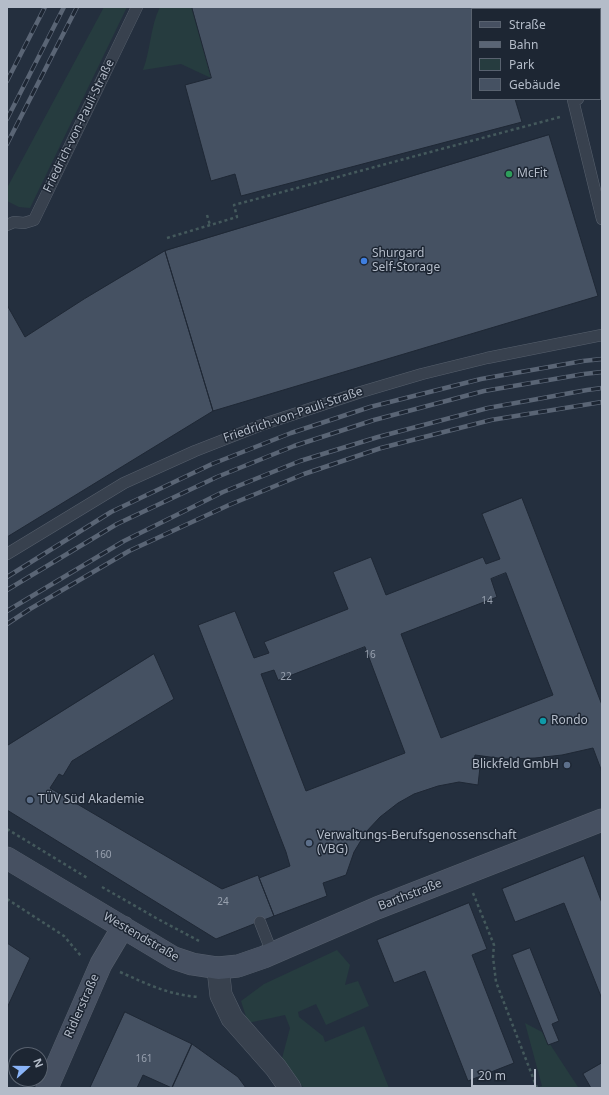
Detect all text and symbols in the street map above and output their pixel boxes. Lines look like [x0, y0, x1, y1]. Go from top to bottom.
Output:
legend [471, 8, 601, 100]
text: Straße [509, 16, 546, 33]
text: Bahn [509, 36, 538, 53]
text: Park [509, 56, 534, 73]
street label: Friedrich-von-Pauli-Straße [40, 57, 118, 195]
text: Gebäude [509, 76, 560, 93]
place label: McFit [517, 167, 547, 181]
marker: McFit [504, 169, 514, 179]
place label: Shurgard Self-Storage [372, 247, 440, 275]
marker: Shurgard Self-Storage [359, 256, 369, 266]
street label: Friedrich-von-Pauli-Straße [221, 384, 365, 446]
house number: 14 [481, 595, 493, 607]
house number: 16 [364, 649, 376, 661]
house number: 22 [280, 671, 292, 683]
place label: Rondo [551, 714, 588, 728]
marker: Rondo [538, 716, 548, 726]
place label: Blickfeld GmbH [472, 758, 559, 772]
marker: Blickfeld GmbH [562, 760, 572, 770]
place label: TÜV Süd Akademie [38, 793, 144, 807]
marker: TÜV Süd Akademie [25, 795, 35, 805]
place label: Verwaltungs-Berufsgenossenschaft (VBG) [317, 829, 517, 857]
marker: Verwaltungs-Berufsgenossenschaft (VBG) [304, 838, 314, 848]
house number: 160 [94, 849, 112, 861]
street label: Barthstraße [376, 876, 444, 914]
house number: 24 [217, 896, 229, 908]
street label: Westendstraße [101, 909, 181, 965]
street label: Ridlerstraße [61, 972, 103, 1040]
north arrow [8, 1047, 48, 1087]
house number: 161 [135, 1053, 153, 1065]
text: N [30, 1056, 47, 1070]
scale bar [473, 1061, 538, 1087]
text: 20 m [478, 1067, 506, 1084]

